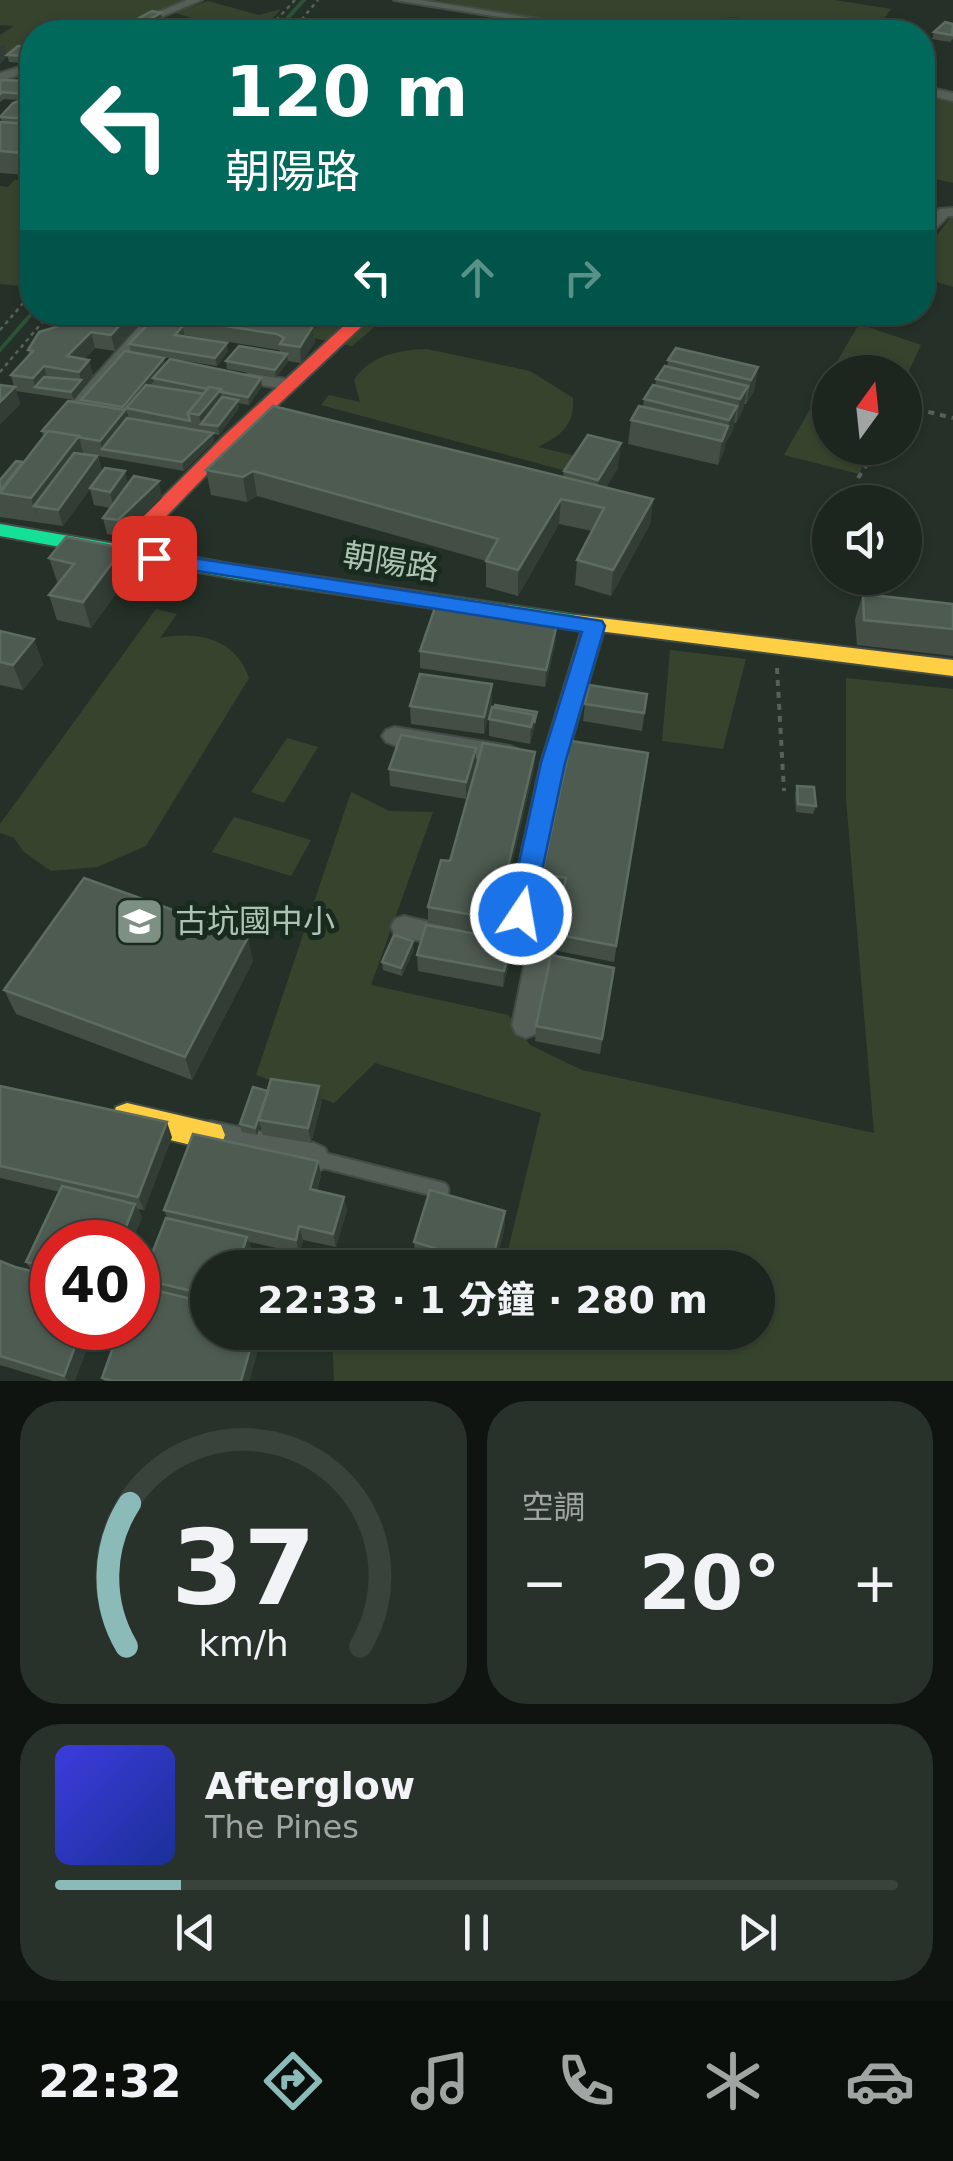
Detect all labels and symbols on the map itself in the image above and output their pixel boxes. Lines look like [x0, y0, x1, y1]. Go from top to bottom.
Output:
north arrow [812, 355, 922, 465]
pin [112, 516, 197, 601]
street label: 朝陽路 [341, 536, 441, 588]
position arrow [469, 862, 573, 966]
school or university icon: 古坑國中小 [114, 895, 166, 947]
place label: 古坑國中小 [175, 902, 335, 940]
speed limit sign: 40 [30, 1220, 160, 1350]

